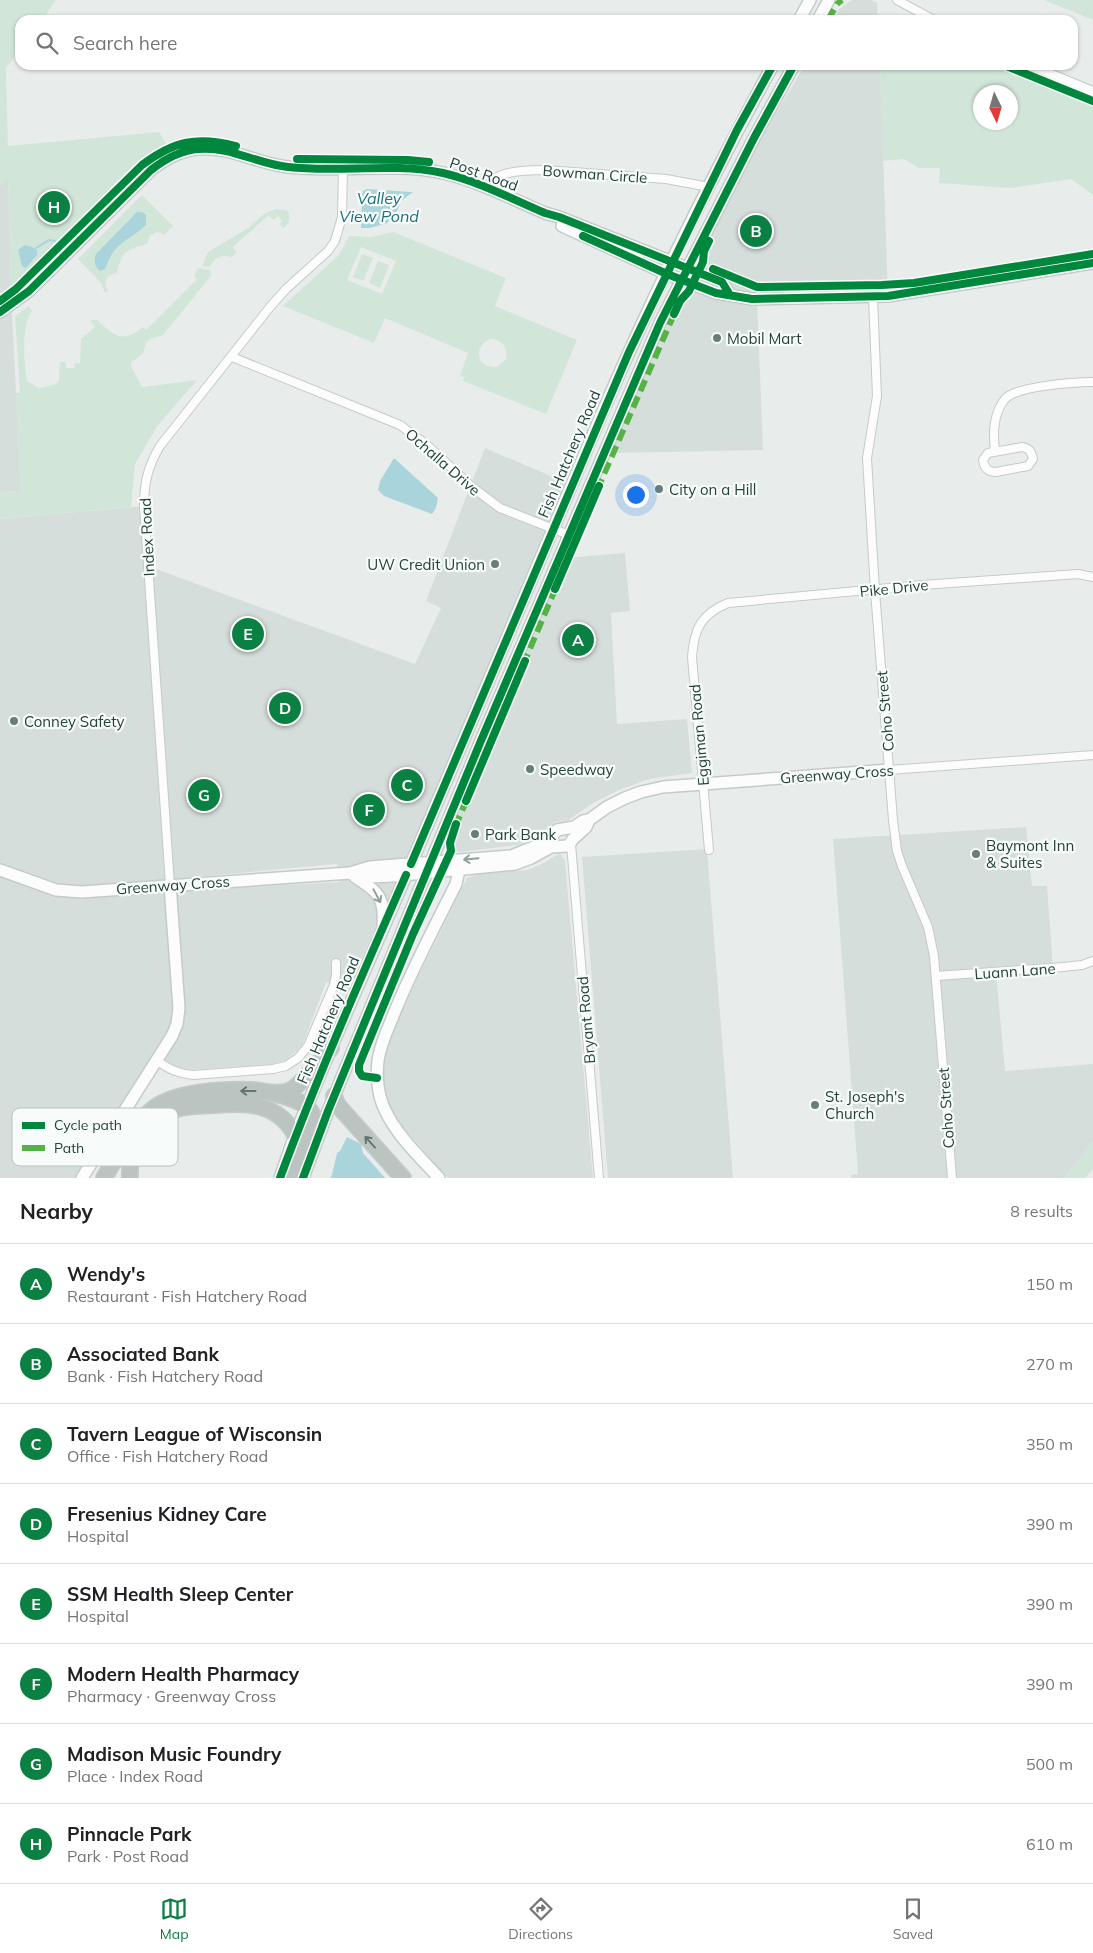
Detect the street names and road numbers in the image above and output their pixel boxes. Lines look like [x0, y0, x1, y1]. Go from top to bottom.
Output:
street label: Post Road [447, 153, 521, 195]
street label: Bowman Circle [542, 161, 648, 187]
street label: Fish Hatchery Road [534, 387, 604, 521]
street label: Ochalla Drive [402, 424, 484, 500]
street label: Index Road [135, 497, 159, 577]
street label: Pike Drive [859, 575, 929, 601]
street label: Coho Street [872, 670, 898, 752]
street label: Eggiman Road [685, 683, 713, 787]
street label: Greenway Cross [779, 761, 895, 787]
street label: Greenway Cross [115, 872, 231, 898]
street label: Fish Hatchery Road [293, 953, 363, 1087]
street label: Luann Lane [974, 959, 1056, 983]
street label: Bryant Road [573, 976, 599, 1064]
street label: Coho Street [934, 1067, 958, 1149]

